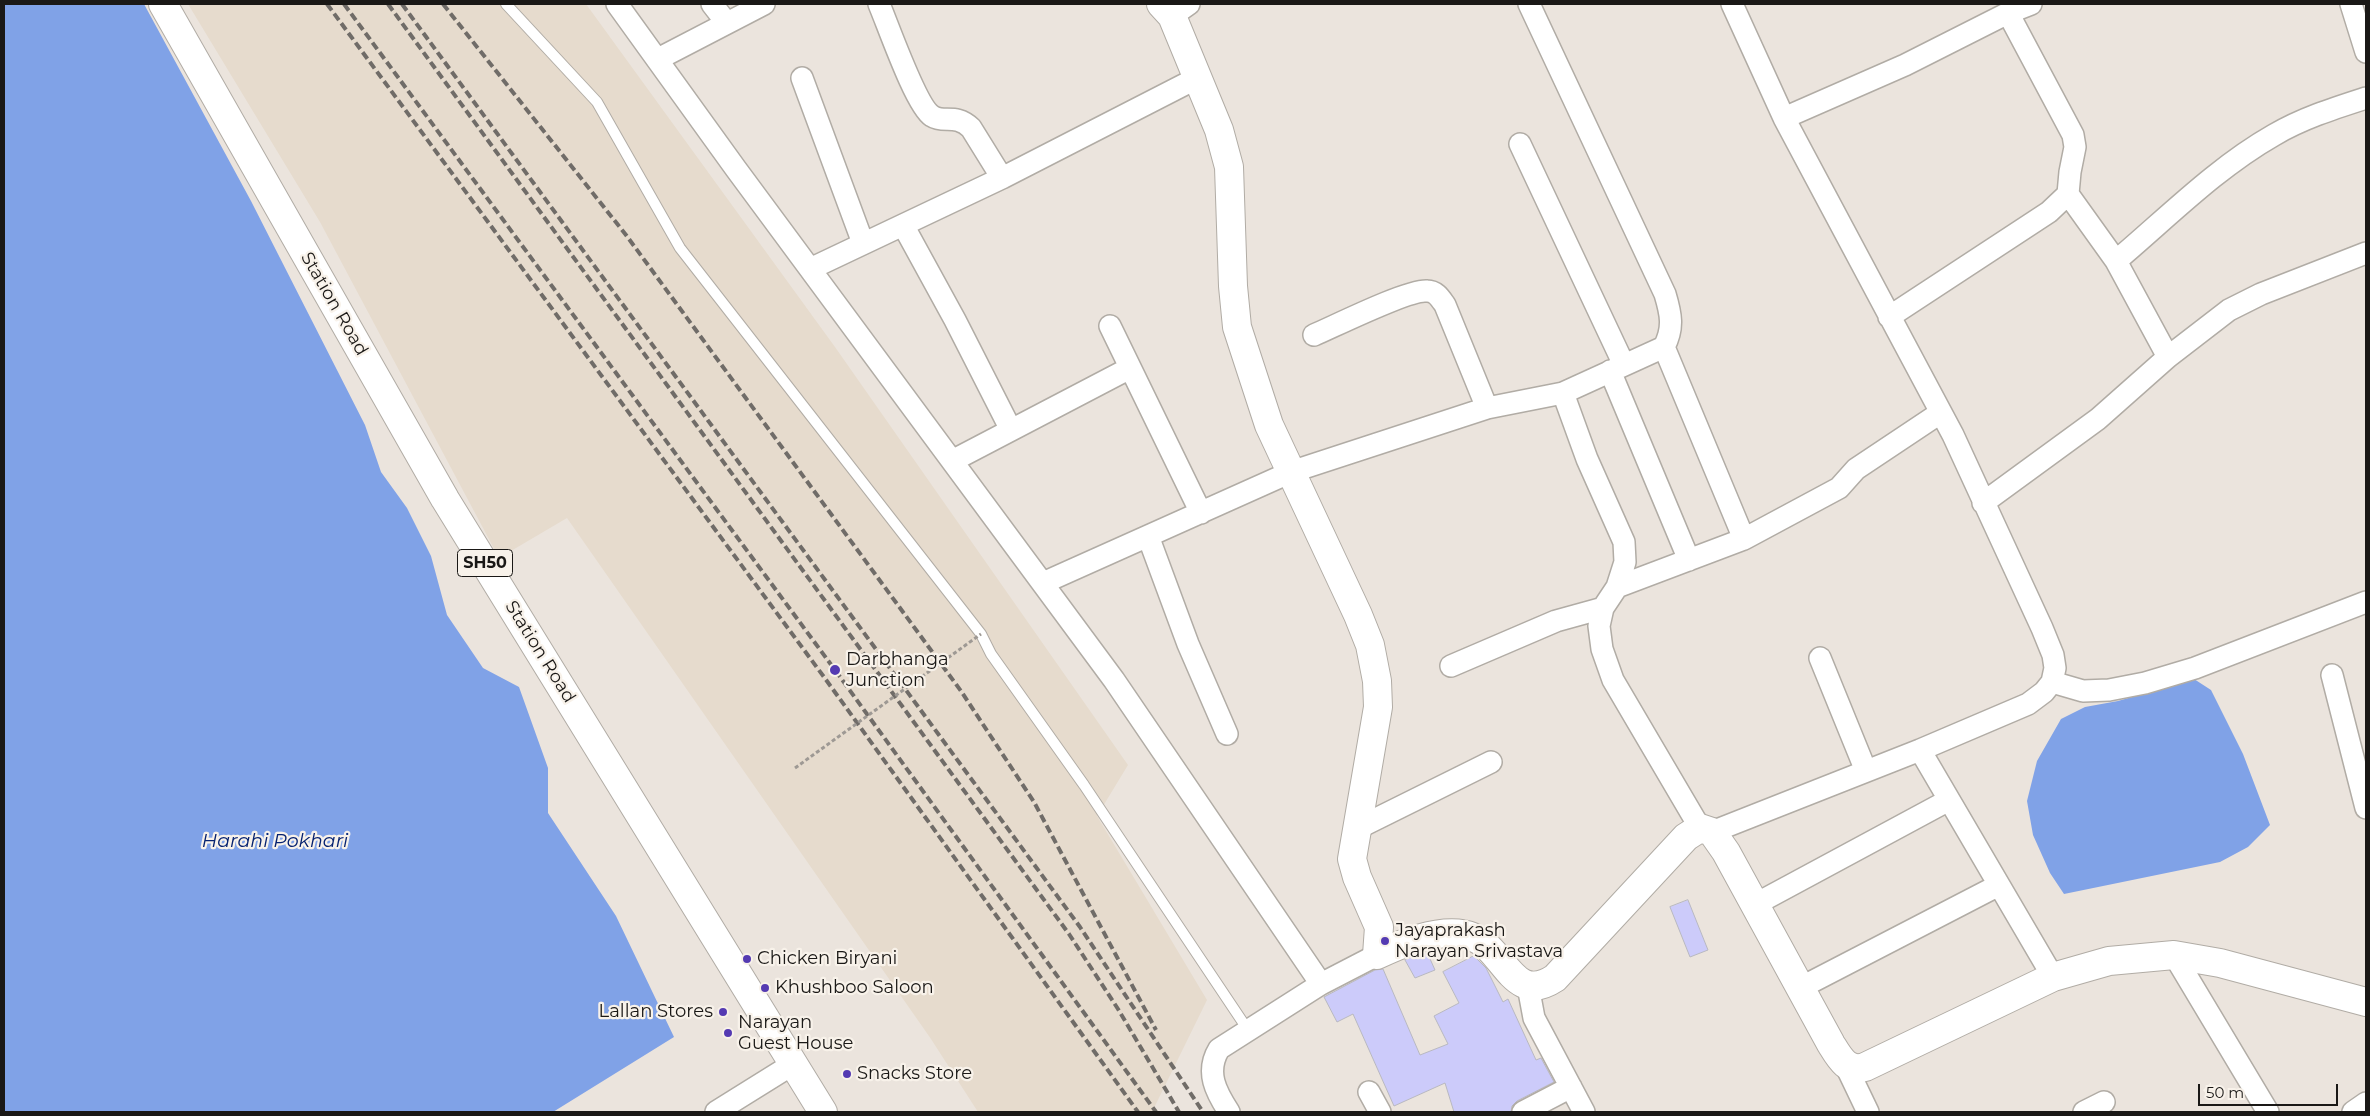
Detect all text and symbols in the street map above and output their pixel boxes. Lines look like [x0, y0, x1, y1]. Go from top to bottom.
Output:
street label: Station Road [296, 248, 372, 360]
road number: SH50 [458, 550, 512, 576]
street label: Station Road [500, 597, 580, 707]
place label: Darbhanga Junction [846, 649, 949, 692]
marker: Darbhanga Junction [828, 663, 842, 677]
water label: Harahi Pokhari [202, 830, 348, 852]
place label: Jayaprakash Narayan Srivastava [1395, 920, 1563, 962]
marker: Jayaprakash Narayan Srivastava [1379, 935, 1391, 947]
place label: Chicken Biryani [757, 948, 897, 970]
marker: Chicken Biryani [741, 953, 753, 965]
place label: Khushboo Saloon [775, 977, 934, 999]
marker: Khushboo Saloon [759, 982, 771, 994]
place label: Lallan Stores [599, 1001, 713, 1023]
marker: Lallan Stores [717, 1006, 729, 1018]
place label: Narayan Guest House [738, 1012, 853, 1054]
marker: Narayan Guest House [722, 1027, 734, 1039]
place label: Snacks Store [857, 1063, 972, 1085]
marker: Snacks Store [841, 1068, 853, 1080]
scale bar [2200, 1074, 2340, 1106]
text: 50 m [2206, 1083, 2244, 1102]

